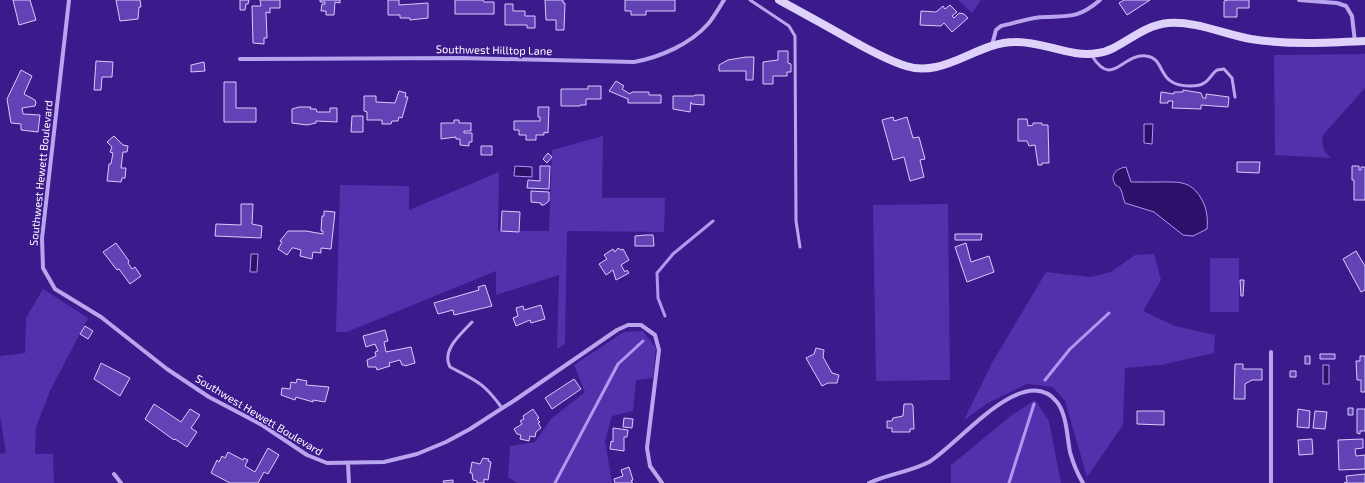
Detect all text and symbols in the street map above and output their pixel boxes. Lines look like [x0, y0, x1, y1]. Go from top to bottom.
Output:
street label: Southwest Hilltop Lane [436, 42, 552, 57]
street label: Southwest Hewett Boulevard [26, 99, 55, 246]
street label: Southwest Hewett Boulevard [193, 371, 325, 458]

